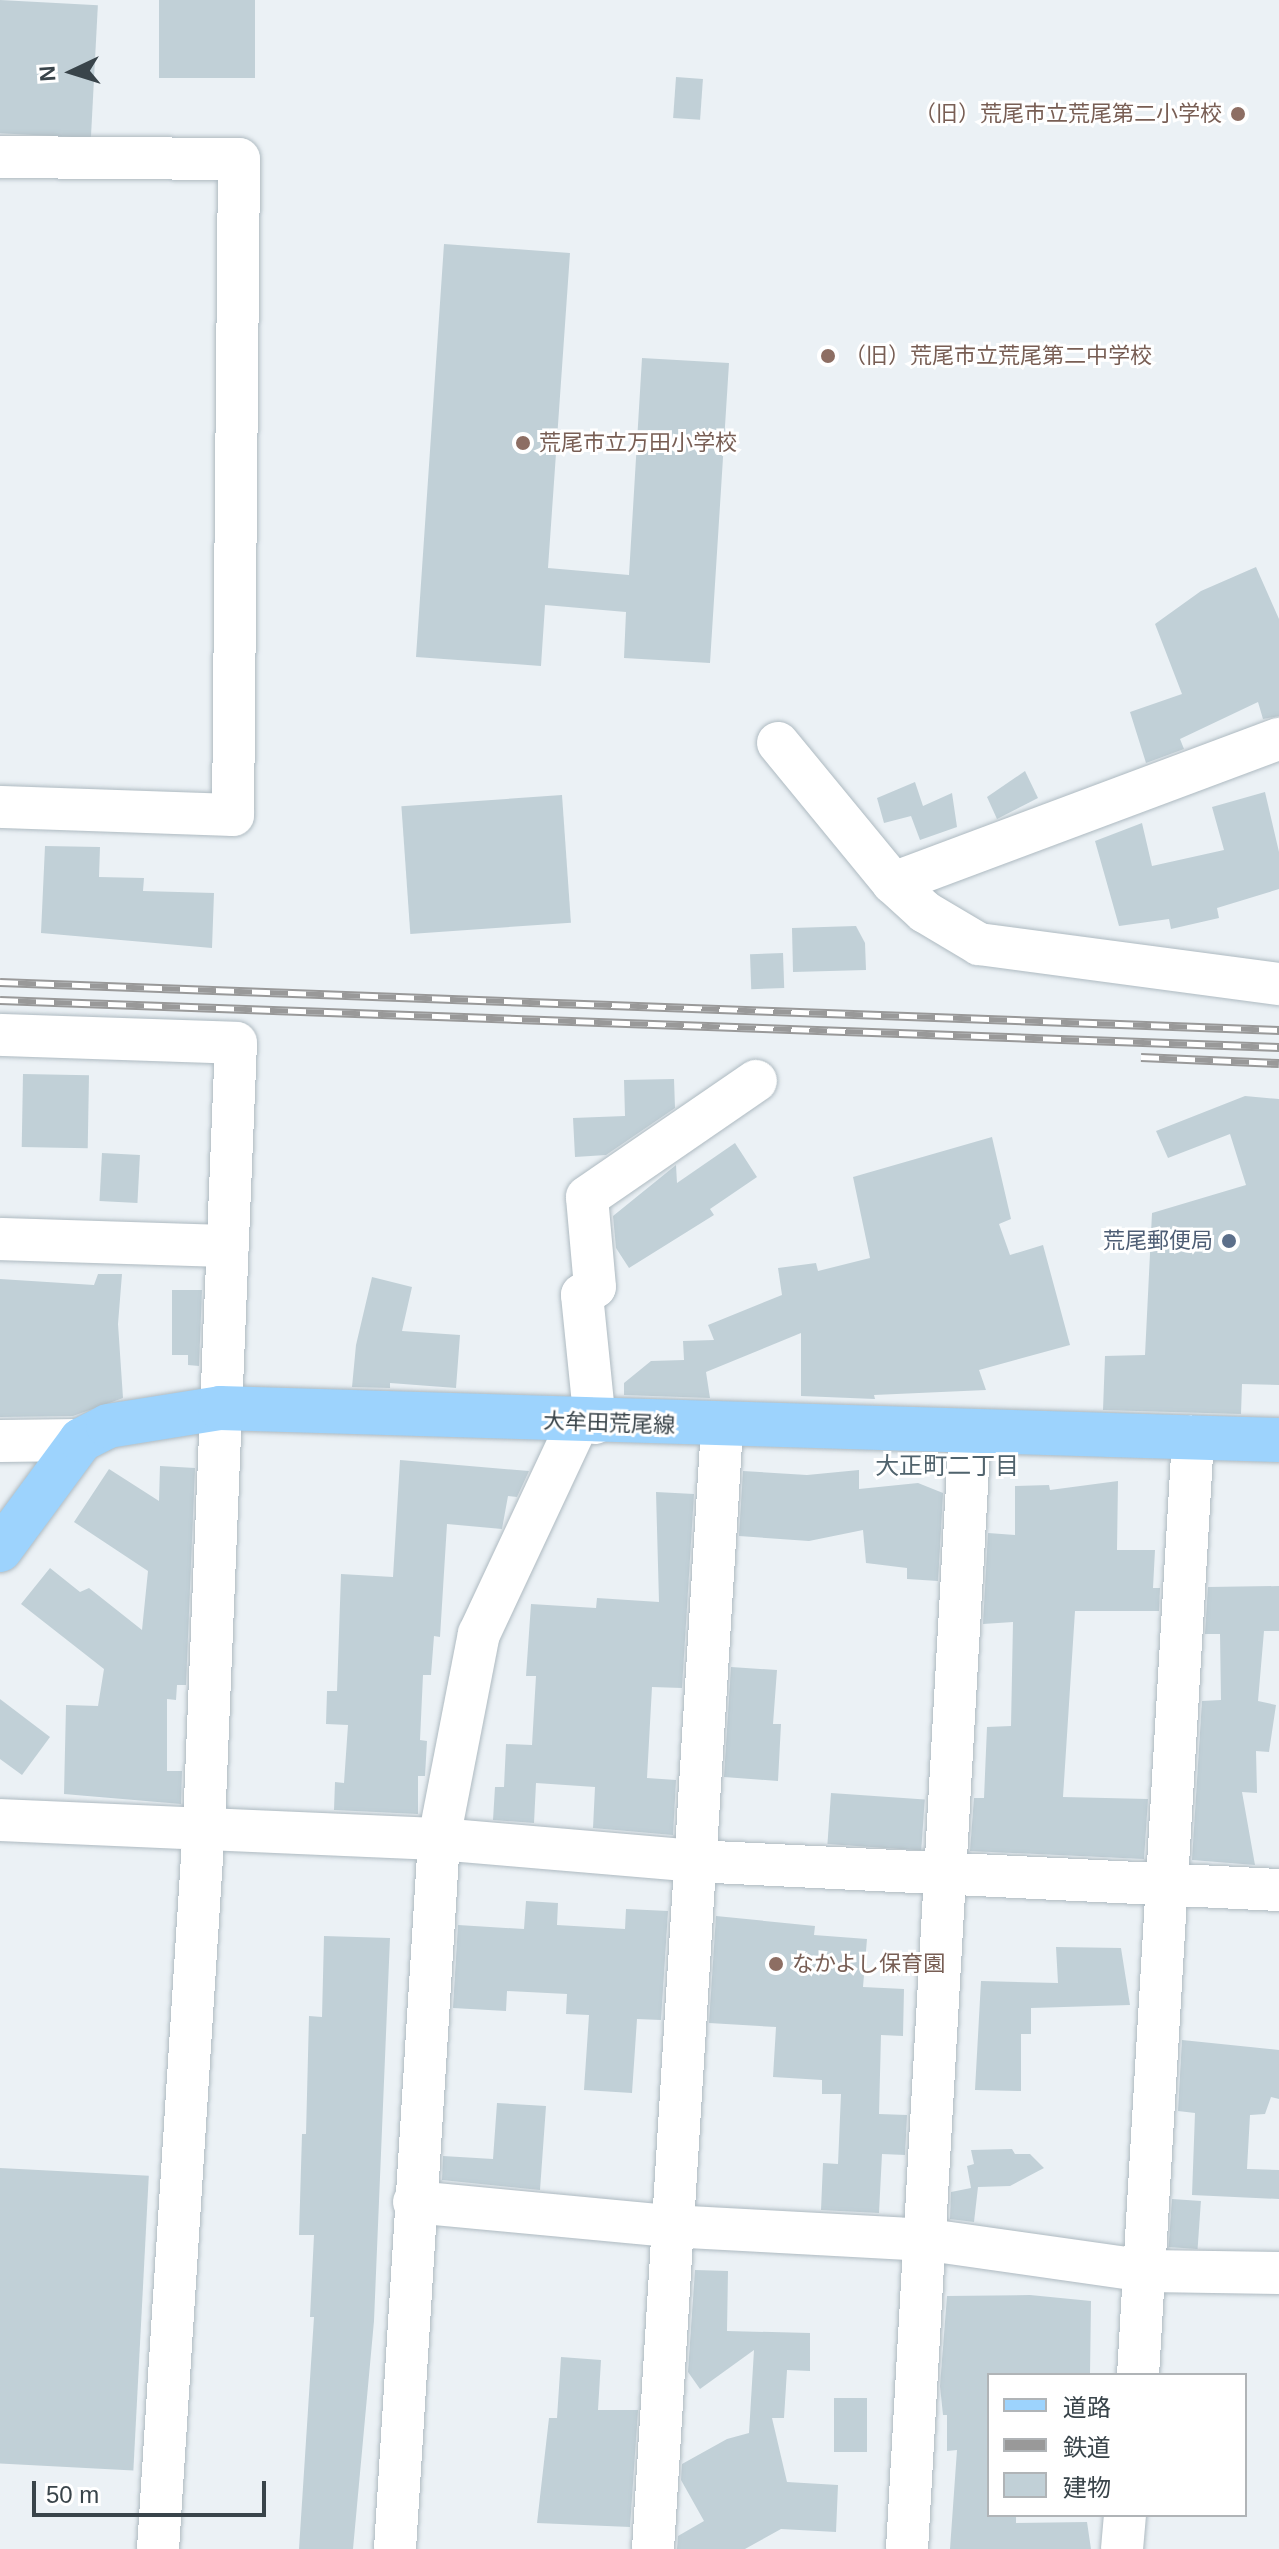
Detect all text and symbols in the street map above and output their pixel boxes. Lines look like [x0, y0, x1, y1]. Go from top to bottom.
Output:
north arrow [32, 32, 112, 112]
text: N [35, 65, 61, 83]
place label: （旧）荒尾市立荒尾第二小学校 [914, 101, 1222, 127]
marker: （旧）荒尾市立荒尾第二小学校 [1229, 105, 1247, 123]
place label: （旧）荒尾市立荒尾第二中学校 [844, 343, 1152, 369]
marker: （旧）荒尾市立荒尾第二中学校 [819, 347, 837, 365]
place label: 荒尾市立万田小学校 [539, 430, 737, 456]
marker: 荒尾市立万田小学校 [514, 434, 532, 452]
place label: 荒尾郵便局 [1103, 1228, 1213, 1254]
marker: 荒尾郵便局 [1220, 1232, 1238, 1250]
street label: 大牟田荒尾線 [543, 1408, 675, 1438]
district label: 大正町二丁目 [875, 1452, 1019, 1480]
place label: なかよし保育園 [792, 1951, 946, 1977]
marker: なかよし保育園 [767, 1955, 785, 1973]
legend [987, 2373, 1247, 2517]
text: 道路 [1063, 2394, 1111, 2421]
text: 鉄道 [1063, 2434, 1111, 2461]
scale bar [36, 2465, 270, 2515]
text: 建物 [1063, 2474, 1111, 2501]
text: 50 m [46, 2481, 99, 2508]

